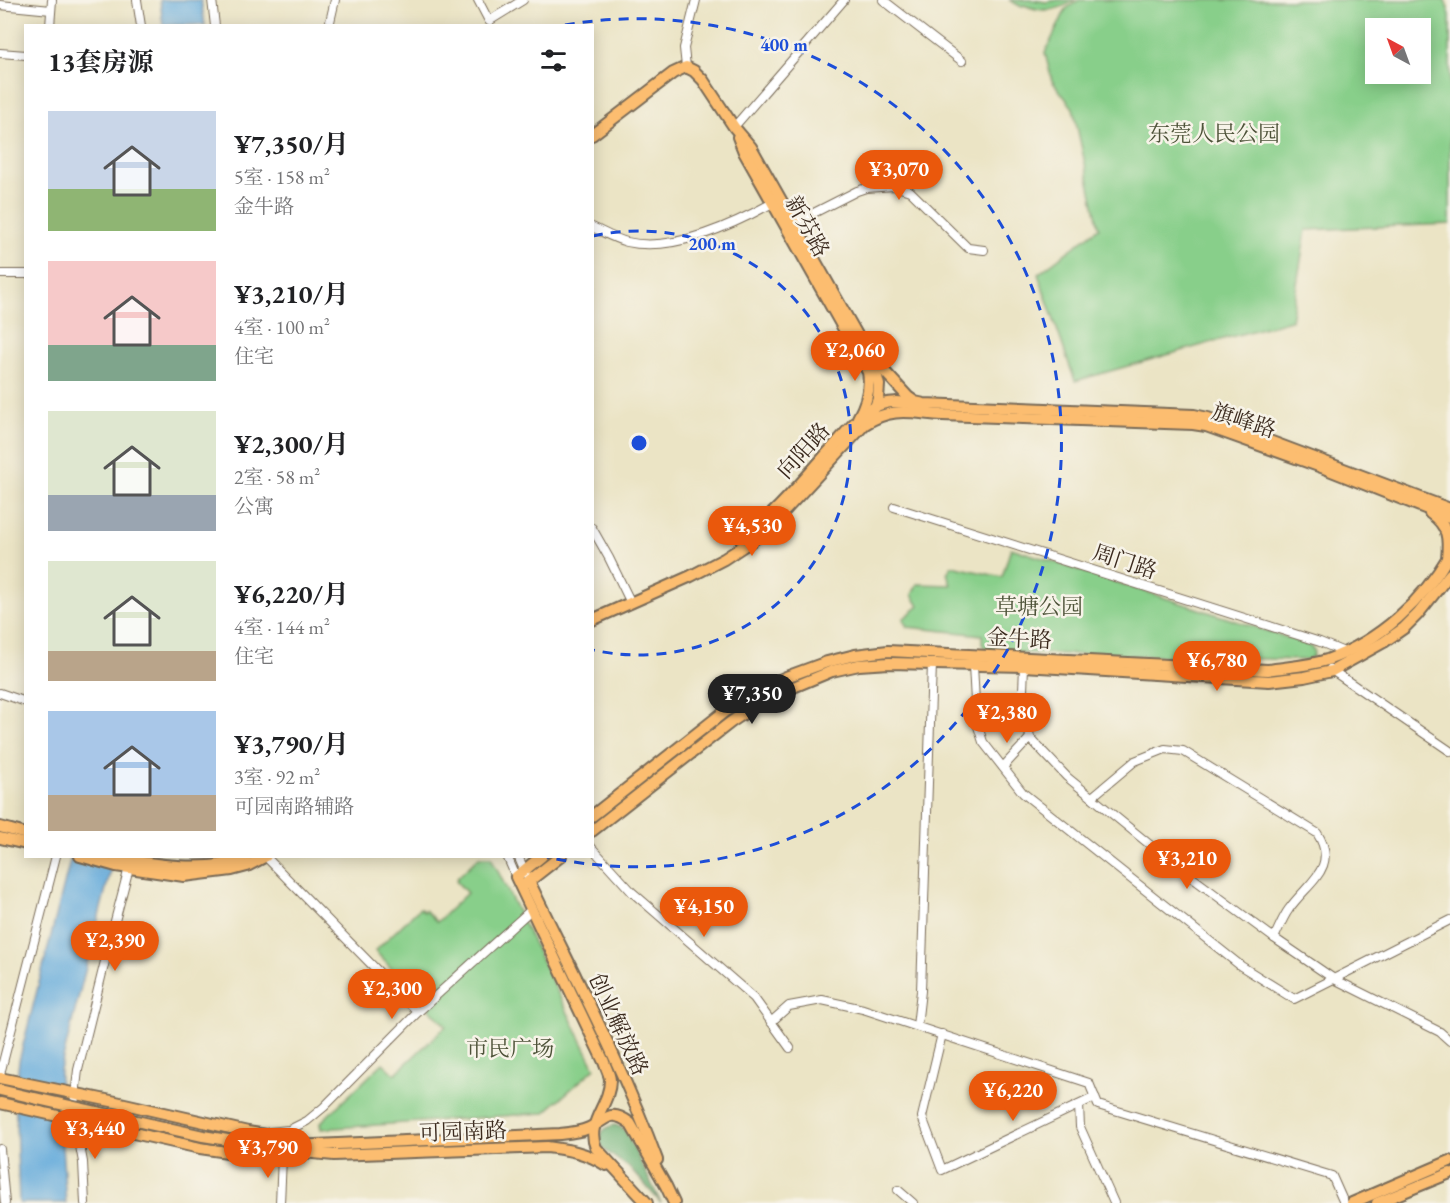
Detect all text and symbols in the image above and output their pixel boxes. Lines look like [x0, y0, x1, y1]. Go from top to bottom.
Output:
north arrow [1365, 18, 1431, 84]
map controls [1365, 18, 1431, 84]
text: 400 m [760, 33, 808, 56]
icon: filters [537, 44, 570, 77]
text: 13套房源 [48, 45, 154, 79]
park label: 东莞人民公园 [1148, 119, 1280, 148]
text: ¥7,350/月 [234, 127, 349, 161]
icon: home [96, 135, 168, 207]
pin: ¥3,070 [850, 150, 948, 201]
text: ¥3,070 [869, 156, 929, 182]
text: 5室 · 158 m² [234, 164, 330, 190]
street label: 新芬路 [779, 190, 836, 262]
text: 金牛路 [234, 193, 294, 219]
text: 200 m [688, 232, 736, 255]
text: ¥3,210/月 [234, 277, 349, 311]
icon: home [96, 285, 168, 357]
text: 4室 · 100 m² [234, 314, 330, 340]
pin: ¥2,060 [806, 331, 904, 382]
text: ¥2,060 [825, 337, 885, 363]
text: 住宅 [234, 343, 274, 369]
street label: 旗峰路 [1208, 396, 1280, 444]
street label: 向阳路 [771, 416, 836, 485]
text: ¥2,300/月 [234, 427, 349, 461]
centre of rings [629, 433, 649, 453]
icon: home [96, 435, 168, 507]
text: 2室 · 58 m² [234, 464, 320, 490]
text: 公寓 [234, 493, 274, 519]
pin: ¥4,530 [703, 506, 801, 557]
text: ¥4,530 [722, 512, 782, 538]
street label: 周门路 [1089, 537, 1161, 585]
text: ¥6,220/月 [234, 577, 349, 611]
icon: home [96, 585, 168, 657]
park label: 草塘公园 [995, 592, 1083, 621]
text: 4室 · 144 m² [234, 614, 330, 640]
street label: 金牛路 [985, 622, 1053, 655]
pin: ¥6,780 [1168, 641, 1266, 692]
text: 住宅 [234, 643, 274, 669]
text: ¥6,780 [1187, 647, 1247, 673]
pin: ¥7,350 [703, 674, 801, 725]
text: ¥7,350 [722, 680, 782, 706]
pin: ¥2,380 [958, 693, 1056, 744]
text: ¥2,380 [977, 699, 1037, 725]
text: ¥3,790/月 [234, 727, 349, 761]
icon: home [96, 735, 168, 807]
text: 3室 · 92 m² [234, 764, 320, 790]
text: 可园南路辅路 [234, 793, 354, 819]
pin: ¥3,210 [1138, 839, 1236, 890]
text: ¥3,210 [1157, 845, 1217, 871]
pin: ¥4,150 [655, 887, 753, 938]
text: ¥4,150 [674, 893, 734, 919]
pin: ¥2,390 [66, 921, 164, 972]
text: ¥2,390 [85, 927, 145, 953]
street label: 创业解放路 [582, 968, 655, 1080]
pin: ¥2,300 [343, 969, 441, 1020]
text: ¥2,300 [362, 975, 422, 1001]
park label: 市民广场 [466, 1034, 554, 1063]
pin: ¥6,220 [964, 1071, 1062, 1122]
text: ¥6,220 [983, 1077, 1043, 1103]
pin: ¥3,440 [46, 1109, 144, 1160]
text: ¥3,440 [65, 1115, 125, 1141]
street label: 可园南路 [419, 1115, 508, 1148]
pin: ¥3,790 [219, 1128, 317, 1179]
text: ¥3,790 [238, 1134, 298, 1160]

